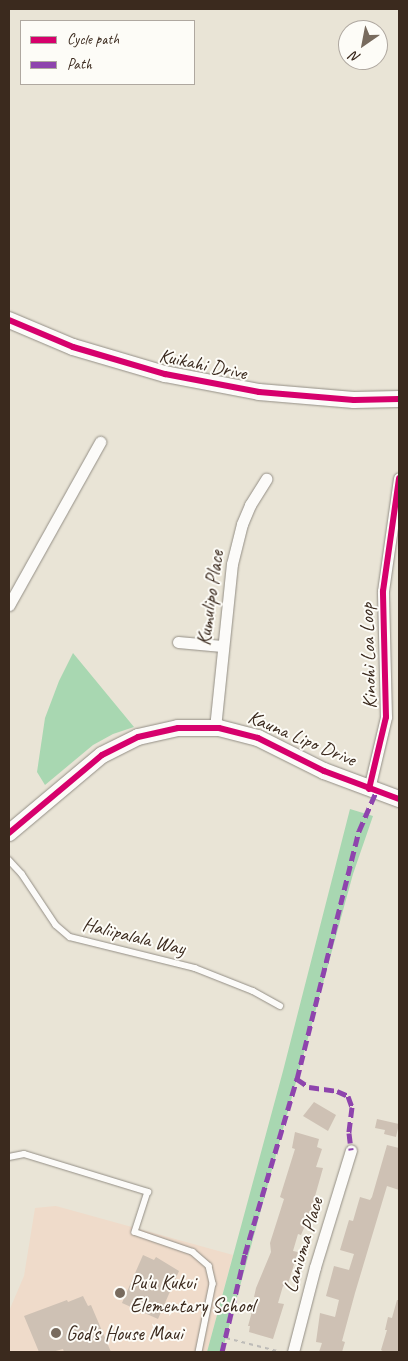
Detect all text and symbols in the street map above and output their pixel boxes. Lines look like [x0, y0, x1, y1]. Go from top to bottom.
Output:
legend [20, 20, 195, 85]
north arrow [338, 20, 388, 70]
text: Cycle path [67, 30, 119, 49]
text: N [347, 48, 363, 67]
text: Path [67, 55, 92, 74]
street label: Kuikahi Drive [157, 343, 249, 385]
street label: Kumulipo Place [191, 549, 229, 647]
street label: Kinohi Loa Loop [354, 602, 382, 710]
street label: Kauna Lipo Drive [244, 704, 360, 772]
street label: Haliipalala Way [80, 912, 188, 960]
street label: Laniuma Place [278, 1194, 328, 1296]
place label: Pu'u Kukui Elementary School [130, 1270, 255, 1317]
marker: Pu'u Kukui Elementary School [114, 1287, 126, 1299]
place label: God's House Maui [66, 1321, 183, 1345]
marker: God's House Maui [50, 1327, 62, 1339]

